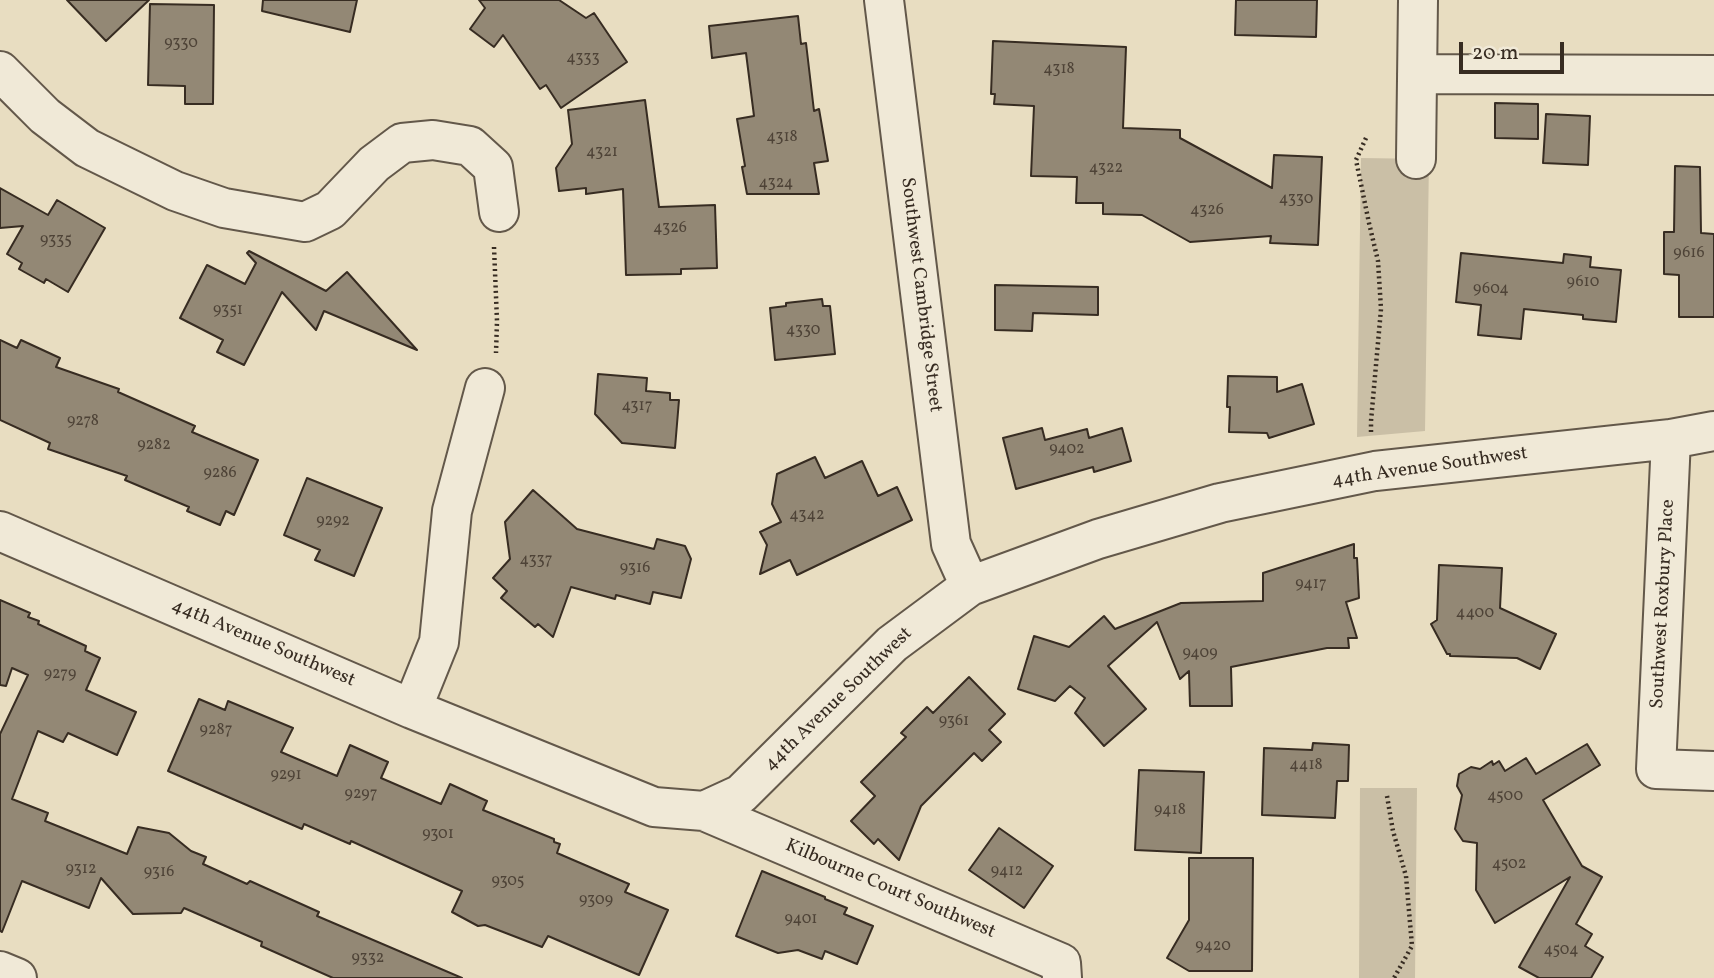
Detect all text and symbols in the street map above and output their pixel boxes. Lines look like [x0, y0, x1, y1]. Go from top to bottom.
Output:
scale bar [1462, 28, 1567, 72]
house number: 9330 [164, 34, 198, 54]
text: 20 m [1472, 39, 1518, 68]
house number: 4333 [566, 49, 600, 69]
house number: 4318 [1043, 60, 1075, 80]
house number: 4318 [766, 128, 798, 148]
house number: 4321 [586, 143, 618, 163]
house number: 4322 [1089, 159, 1123, 179]
house number: 4324 [759, 174, 793, 194]
street label: Southwest Cambridge Street [894, 176, 946, 414]
house number: 4330 [1279, 190, 1313, 210]
house number: 4326 [1190, 201, 1224, 221]
house number: 4326 [653, 219, 687, 239]
house number: 9335 [40, 231, 72, 251]
house number: 9616 [1673, 244, 1705, 264]
house number: 9610 [1567, 273, 1599, 293]
house number: 9604 [1473, 280, 1509, 300]
house number: 9351 [213, 301, 243, 321]
house number: 4330 [786, 321, 820, 341]
house number: 4317 [621, 397, 653, 417]
house number: 9278 [67, 412, 99, 432]
house number: 9282 [137, 436, 171, 456]
house number: 9402 [1049, 440, 1085, 460]
street label: 44th Avenue Southwest [1331, 443, 1529, 493]
house number: 9286 [203, 464, 237, 484]
street label: Southwest Roxbury Place [1647, 499, 1681, 709]
house number: 4342 [789, 506, 825, 526]
house number: 9292 [316, 512, 350, 532]
house number: 4337 [520, 551, 552, 571]
house number: 9316 [620, 559, 650, 579]
house number: 9417 [1295, 575, 1327, 595]
street label: 44th Avenue Southwest [168, 595, 358, 693]
house number: 4400 [1456, 604, 1494, 624]
street label: 44th Avenue Southwest [760, 623, 918, 777]
house number: 9409 [1182, 644, 1218, 664]
house number: 9279 [44, 665, 76, 685]
house number: 9361 [939, 712, 969, 732]
house number: 9287 [200, 721, 232, 741]
house number: 4418 [1289, 756, 1323, 776]
house number: 9291 [270, 766, 302, 786]
house number: 9297 [345, 785, 377, 805]
house number: 4500 [1487, 787, 1523, 807]
house number: 9418 [1154, 801, 1186, 821]
house number: 9301 [422, 825, 454, 845]
street label: Kilbourne Court Southwest [781, 835, 999, 945]
house number: 4502 [1492, 855, 1526, 875]
house number: 9312 [66, 860, 96, 880]
house number: 9412 [991, 862, 1023, 882]
house number: 9316 [144, 863, 174, 883]
house number: 9305 [491, 872, 525, 892]
house number: 9309 [579, 891, 613, 911]
house number: 9401 [785, 910, 817, 930]
house number: 9420 [1195, 937, 1231, 957]
house number: 4504 [1543, 941, 1579, 961]
house number: 9332 [352, 949, 384, 969]

